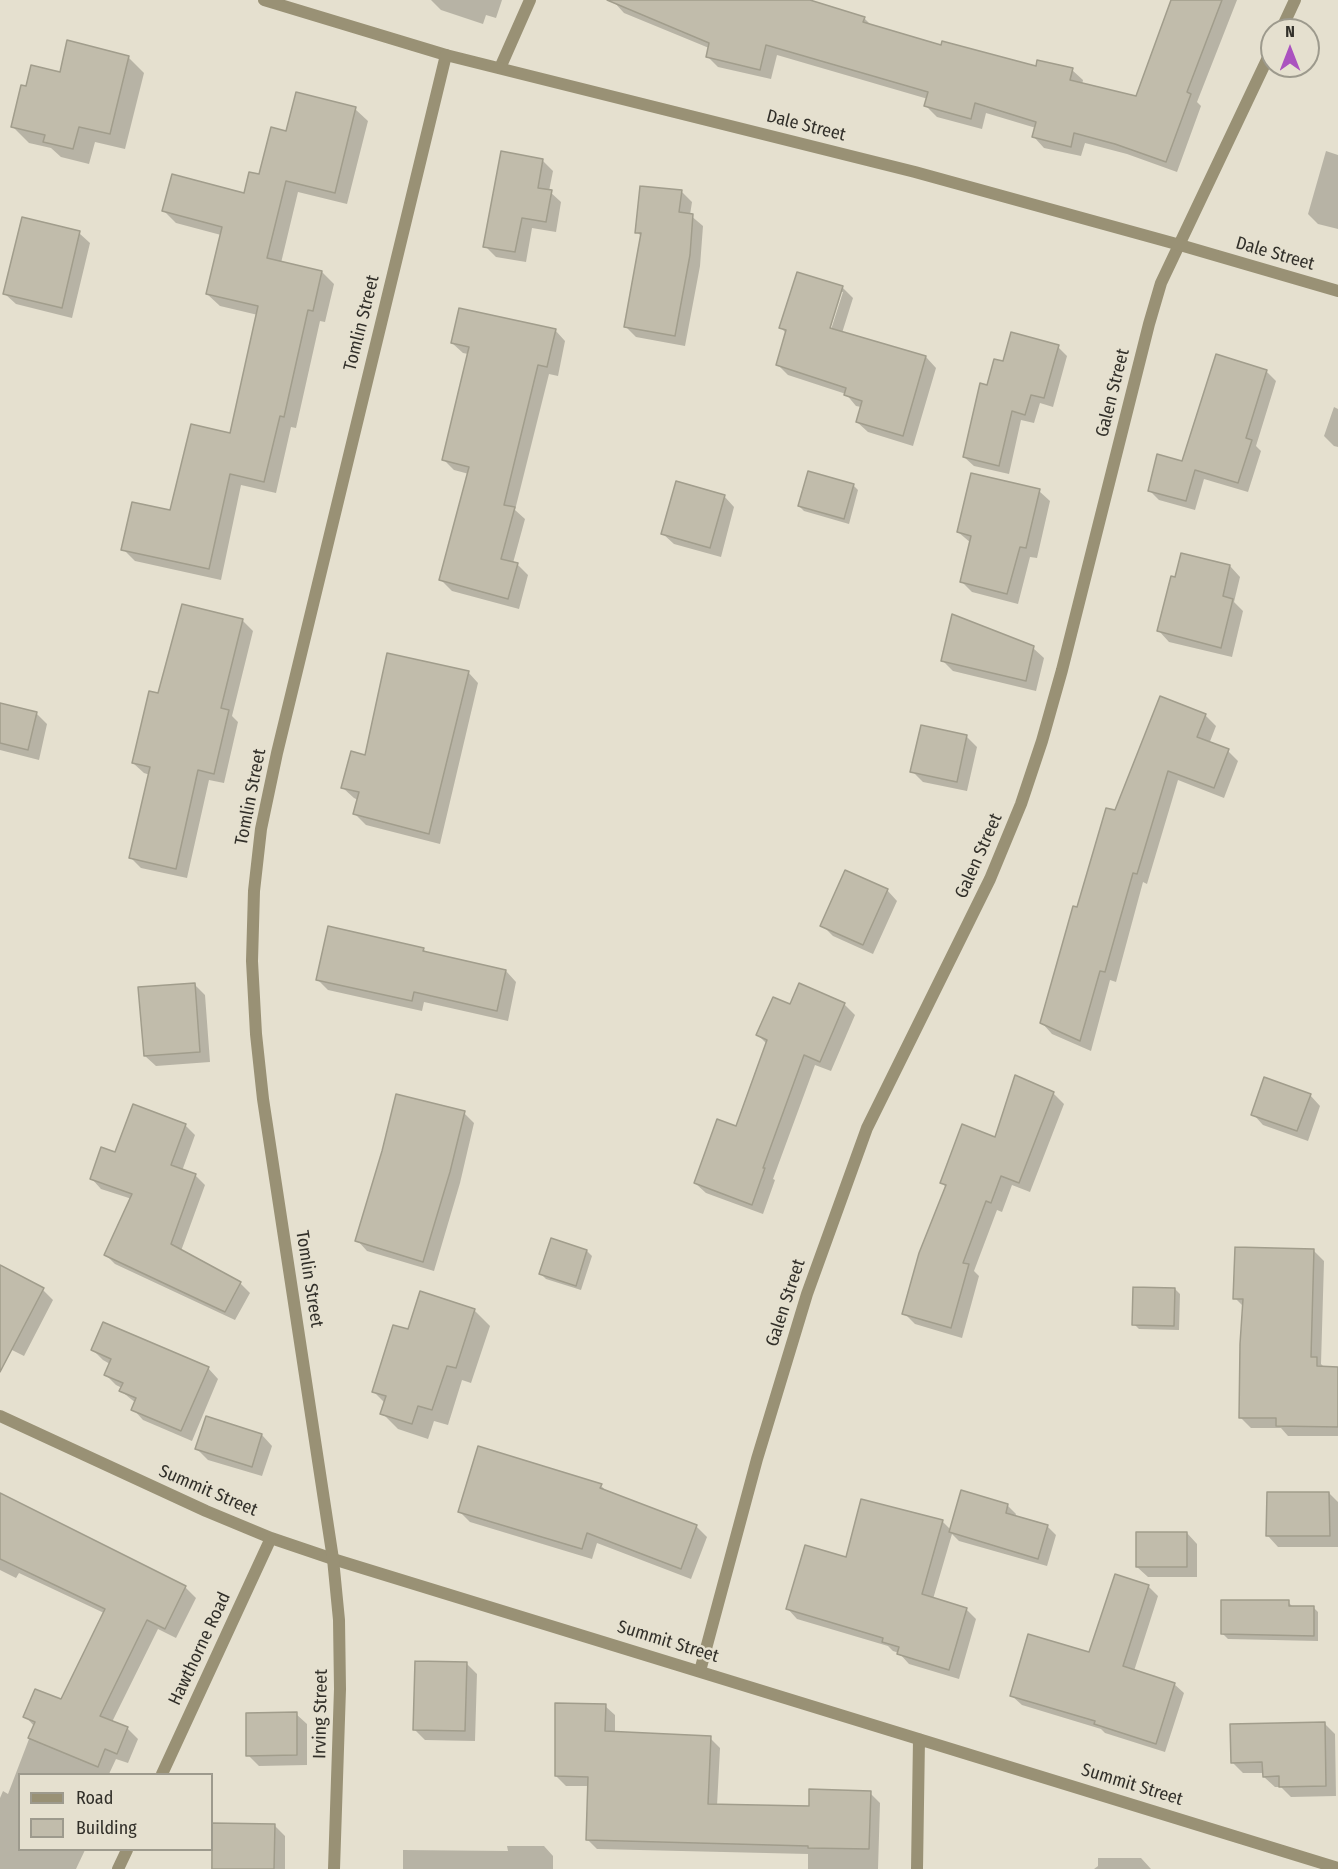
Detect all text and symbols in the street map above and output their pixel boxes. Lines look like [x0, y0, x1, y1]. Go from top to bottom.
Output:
north arrow [1260, 18, 1320, 78]
text: N [1285, 22, 1295, 41]
street label: Dale Street [764, 106, 848, 146]
street label: Dale Street [1233, 232, 1317, 276]
street label: Tomlin Street [340, 273, 384, 373]
street label: Galen Street [1092, 346, 1134, 440]
street label: Tomlin Street [231, 747, 271, 847]
street label: Galen Street [951, 810, 1007, 902]
street label: Tomlin Street [291, 1229, 327, 1329]
street label: Galen Street [762, 1257, 810, 1349]
street label: Summit Street [155, 1461, 261, 1521]
street label: Hawthorne Road [164, 1589, 236, 1709]
street label: Summit Street [615, 1616, 721, 1668]
street label: Irving Street [309, 1669, 333, 1759]
street label: Summit Street [1079, 1759, 1185, 1811]
legend [18, 1773, 213, 1851]
text: Road [76, 1787, 113, 1809]
text: Building [76, 1817, 137, 1839]

